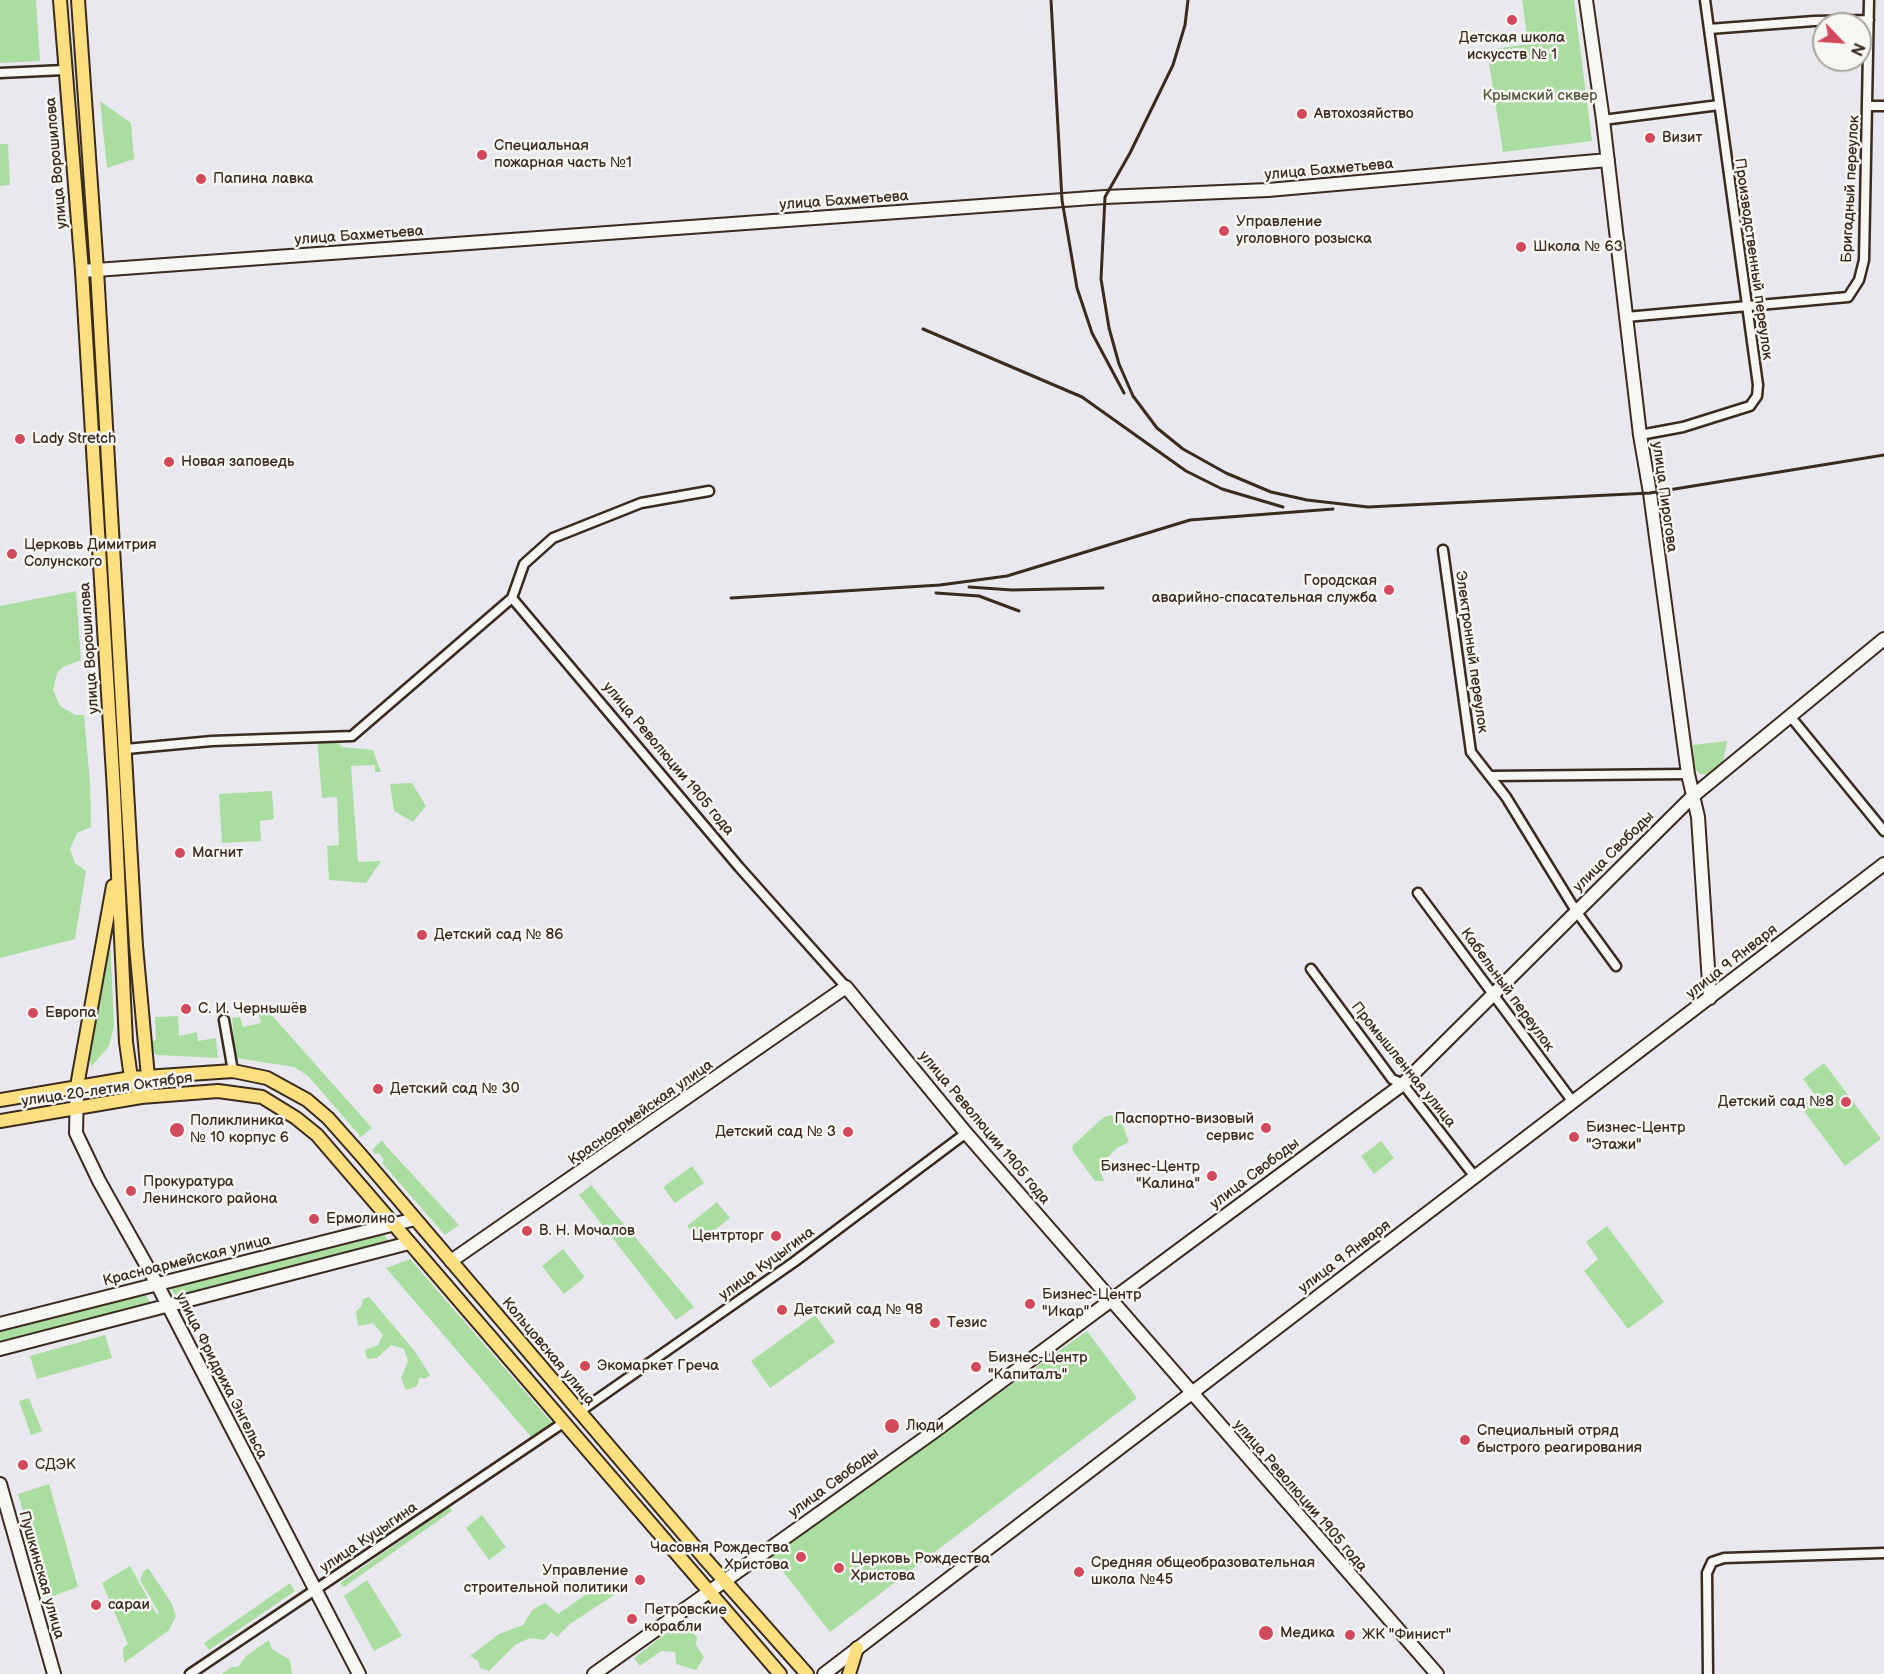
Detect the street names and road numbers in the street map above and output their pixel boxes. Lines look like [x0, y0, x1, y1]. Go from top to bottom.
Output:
street label: улица Ворошилова [42, 96, 72, 230]
street label: Бригадный переулок [1838, 115, 1864, 263]
street label: улица Бахметьева [1264, 155, 1394, 185]
street label: Производственный переулок [1730, 157, 1776, 361]
street label: улица Бахметьева [779, 188, 909, 214]
street label: улица Бахметьева [294, 223, 424, 249]
street label: улица Пирогова [1647, 441, 1681, 553]
street label: Электронный переулок [1451, 570, 1491, 734]
street label: улица Ворошилова [76, 581, 104, 715]
street label: улица Революции 1905 года [598, 679, 738, 839]
street label: улица Свободы [1570, 808, 1658, 896]
street label: улица 9 Января [1683, 921, 1781, 1003]
street label: Кабельный переулок [1456, 925, 1558, 1055]
street label: Промышленная улица [1347, 999, 1459, 1131]
street label: улица Революции 1905 года [914, 1048, 1054, 1208]
street label: Красноармейская улица [565, 1056, 717, 1170]
street label: улица 20-летия Октября [20, 1069, 194, 1111]
street label: улица Свободы [1207, 1135, 1303, 1213]
street label: улица 9 Января [1295, 1216, 1395, 1298]
street label: улица Куцыгина [716, 1223, 818, 1305]
street label: Красноармейская улица [101, 1231, 273, 1291]
street label: улица Фридриха Энгельса [171, 1290, 271, 1462]
street label: Кольцовская улица [498, 1294, 598, 1410]
street label: улица Революции 1905 года [1229, 1416, 1371, 1576]
street label: улица Свободы [785, 1444, 883, 1522]
street label: улица Куцыгина [317, 1499, 421, 1577]
street label: Пушкинская улица [14, 1509, 68, 1641]

